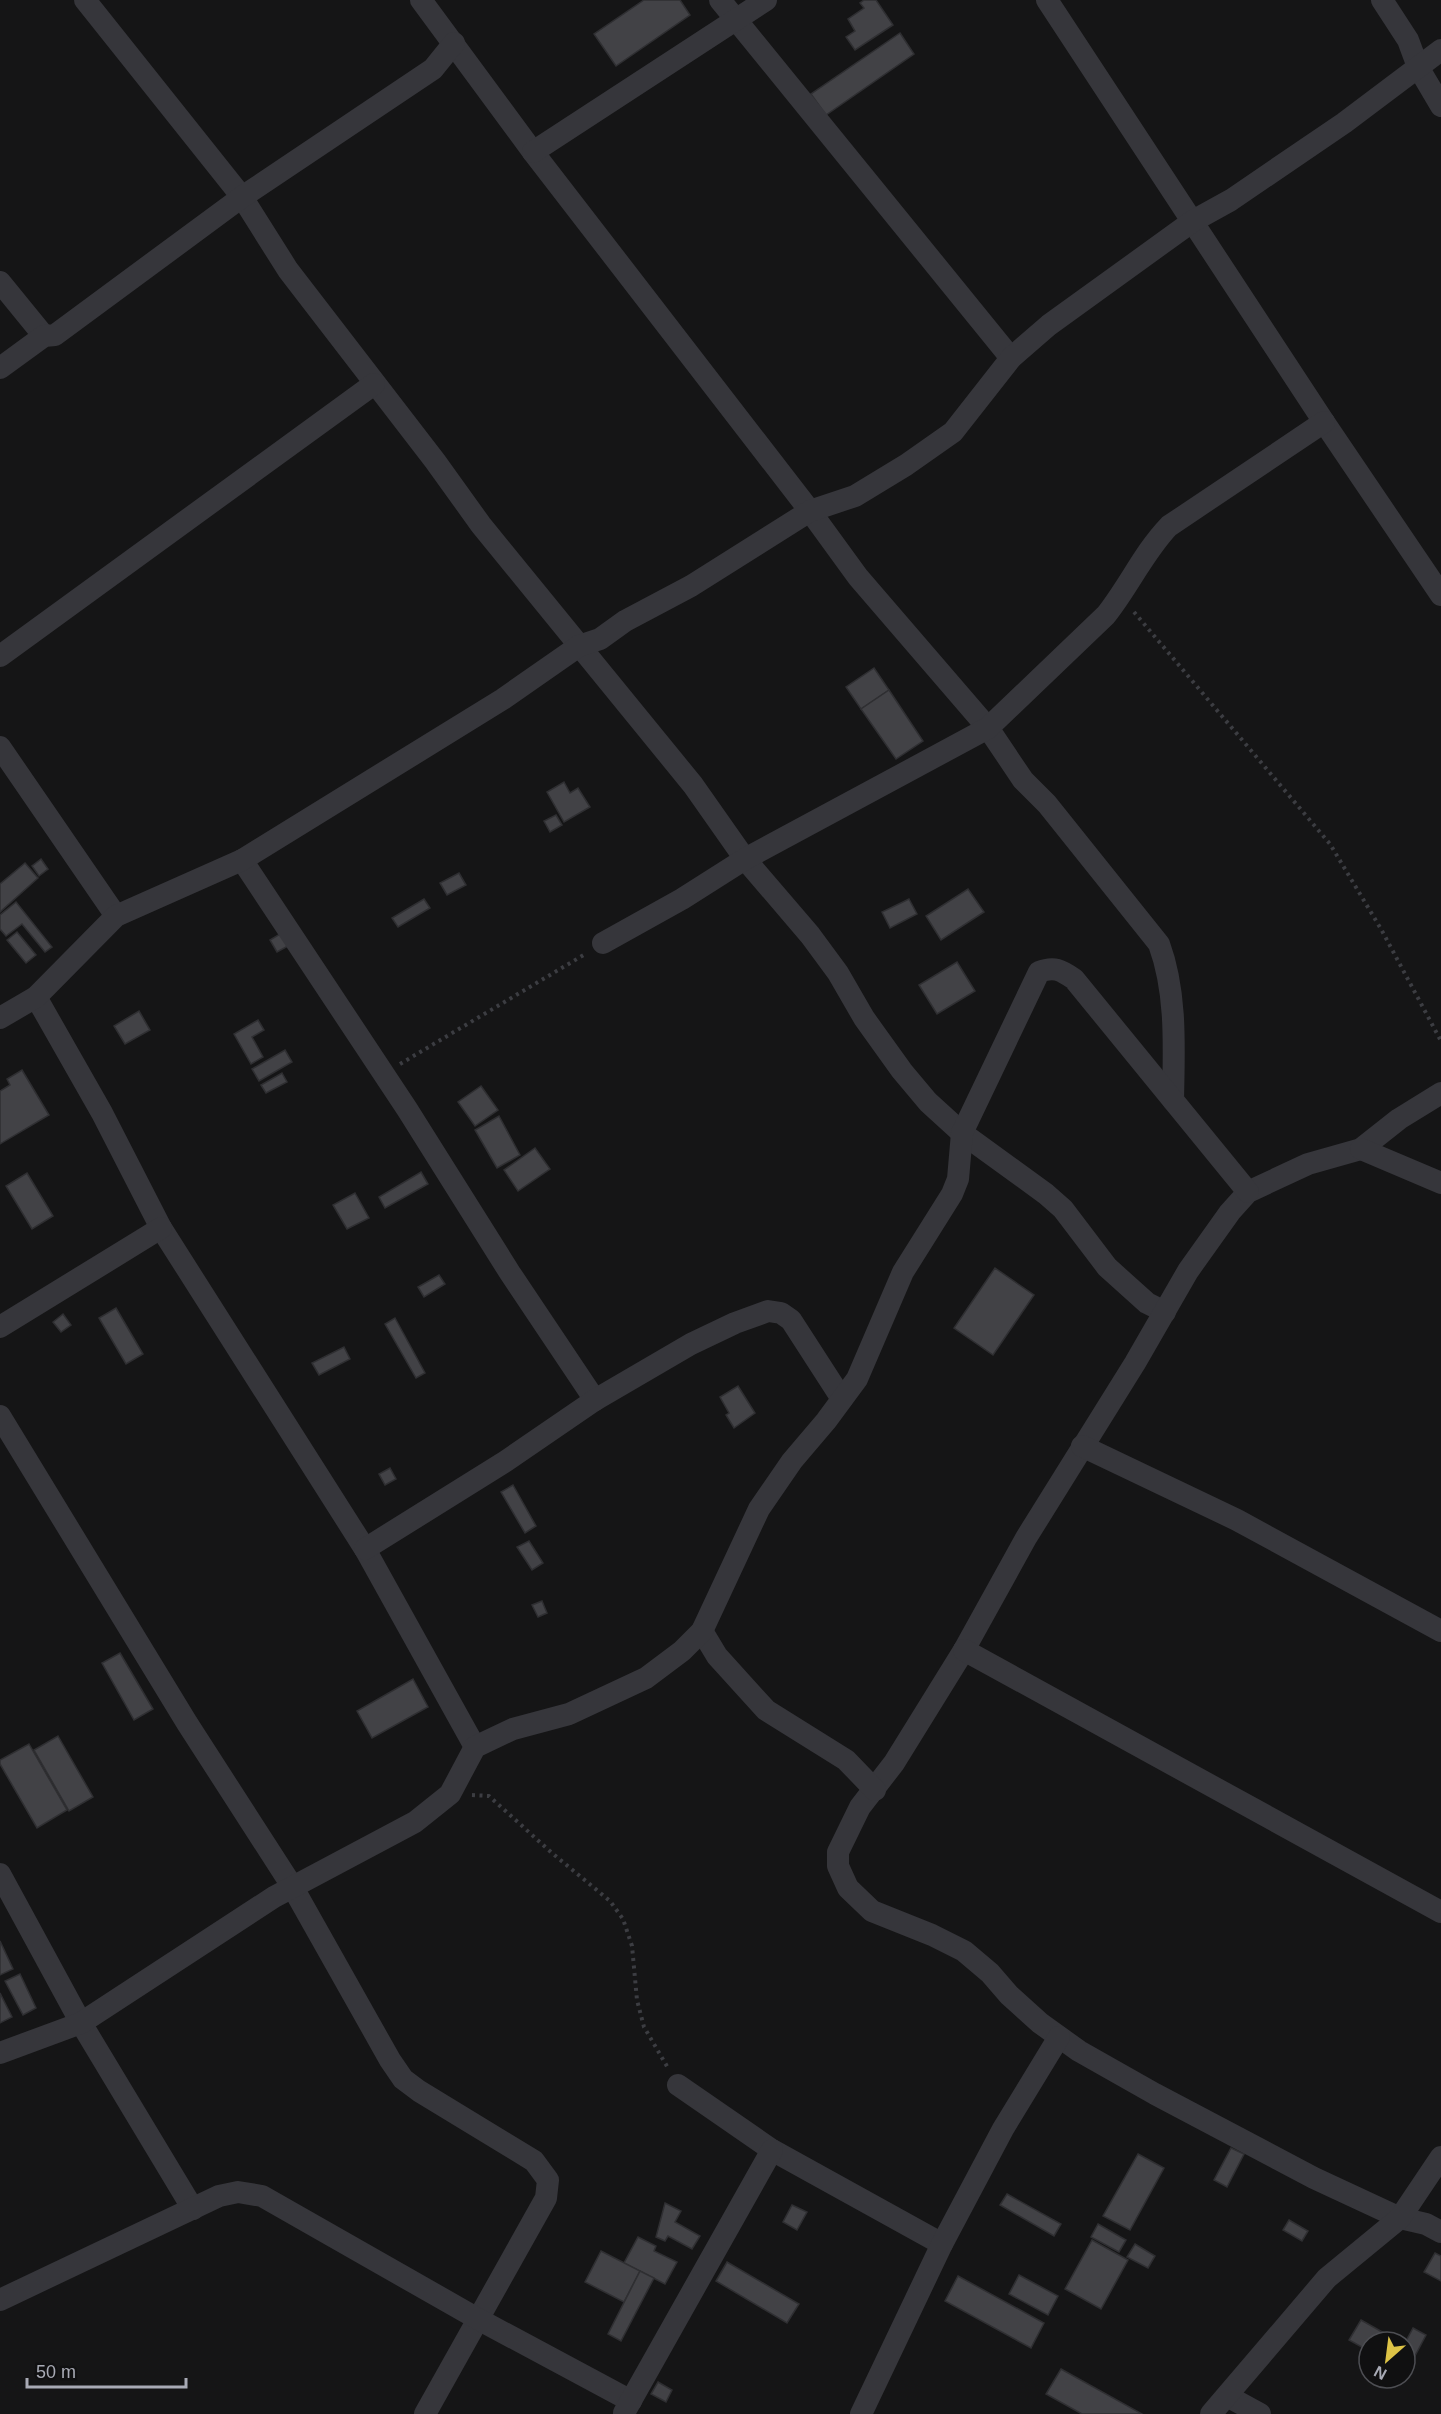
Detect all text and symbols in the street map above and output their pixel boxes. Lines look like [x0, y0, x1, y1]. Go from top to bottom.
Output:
north arrow [1357, 2330, 1417, 2390]
scale bar [27, 2351, 186, 2389]
text: 50 m [36, 2362, 76, 2382]
text: N [1371, 2363, 1389, 2383]

